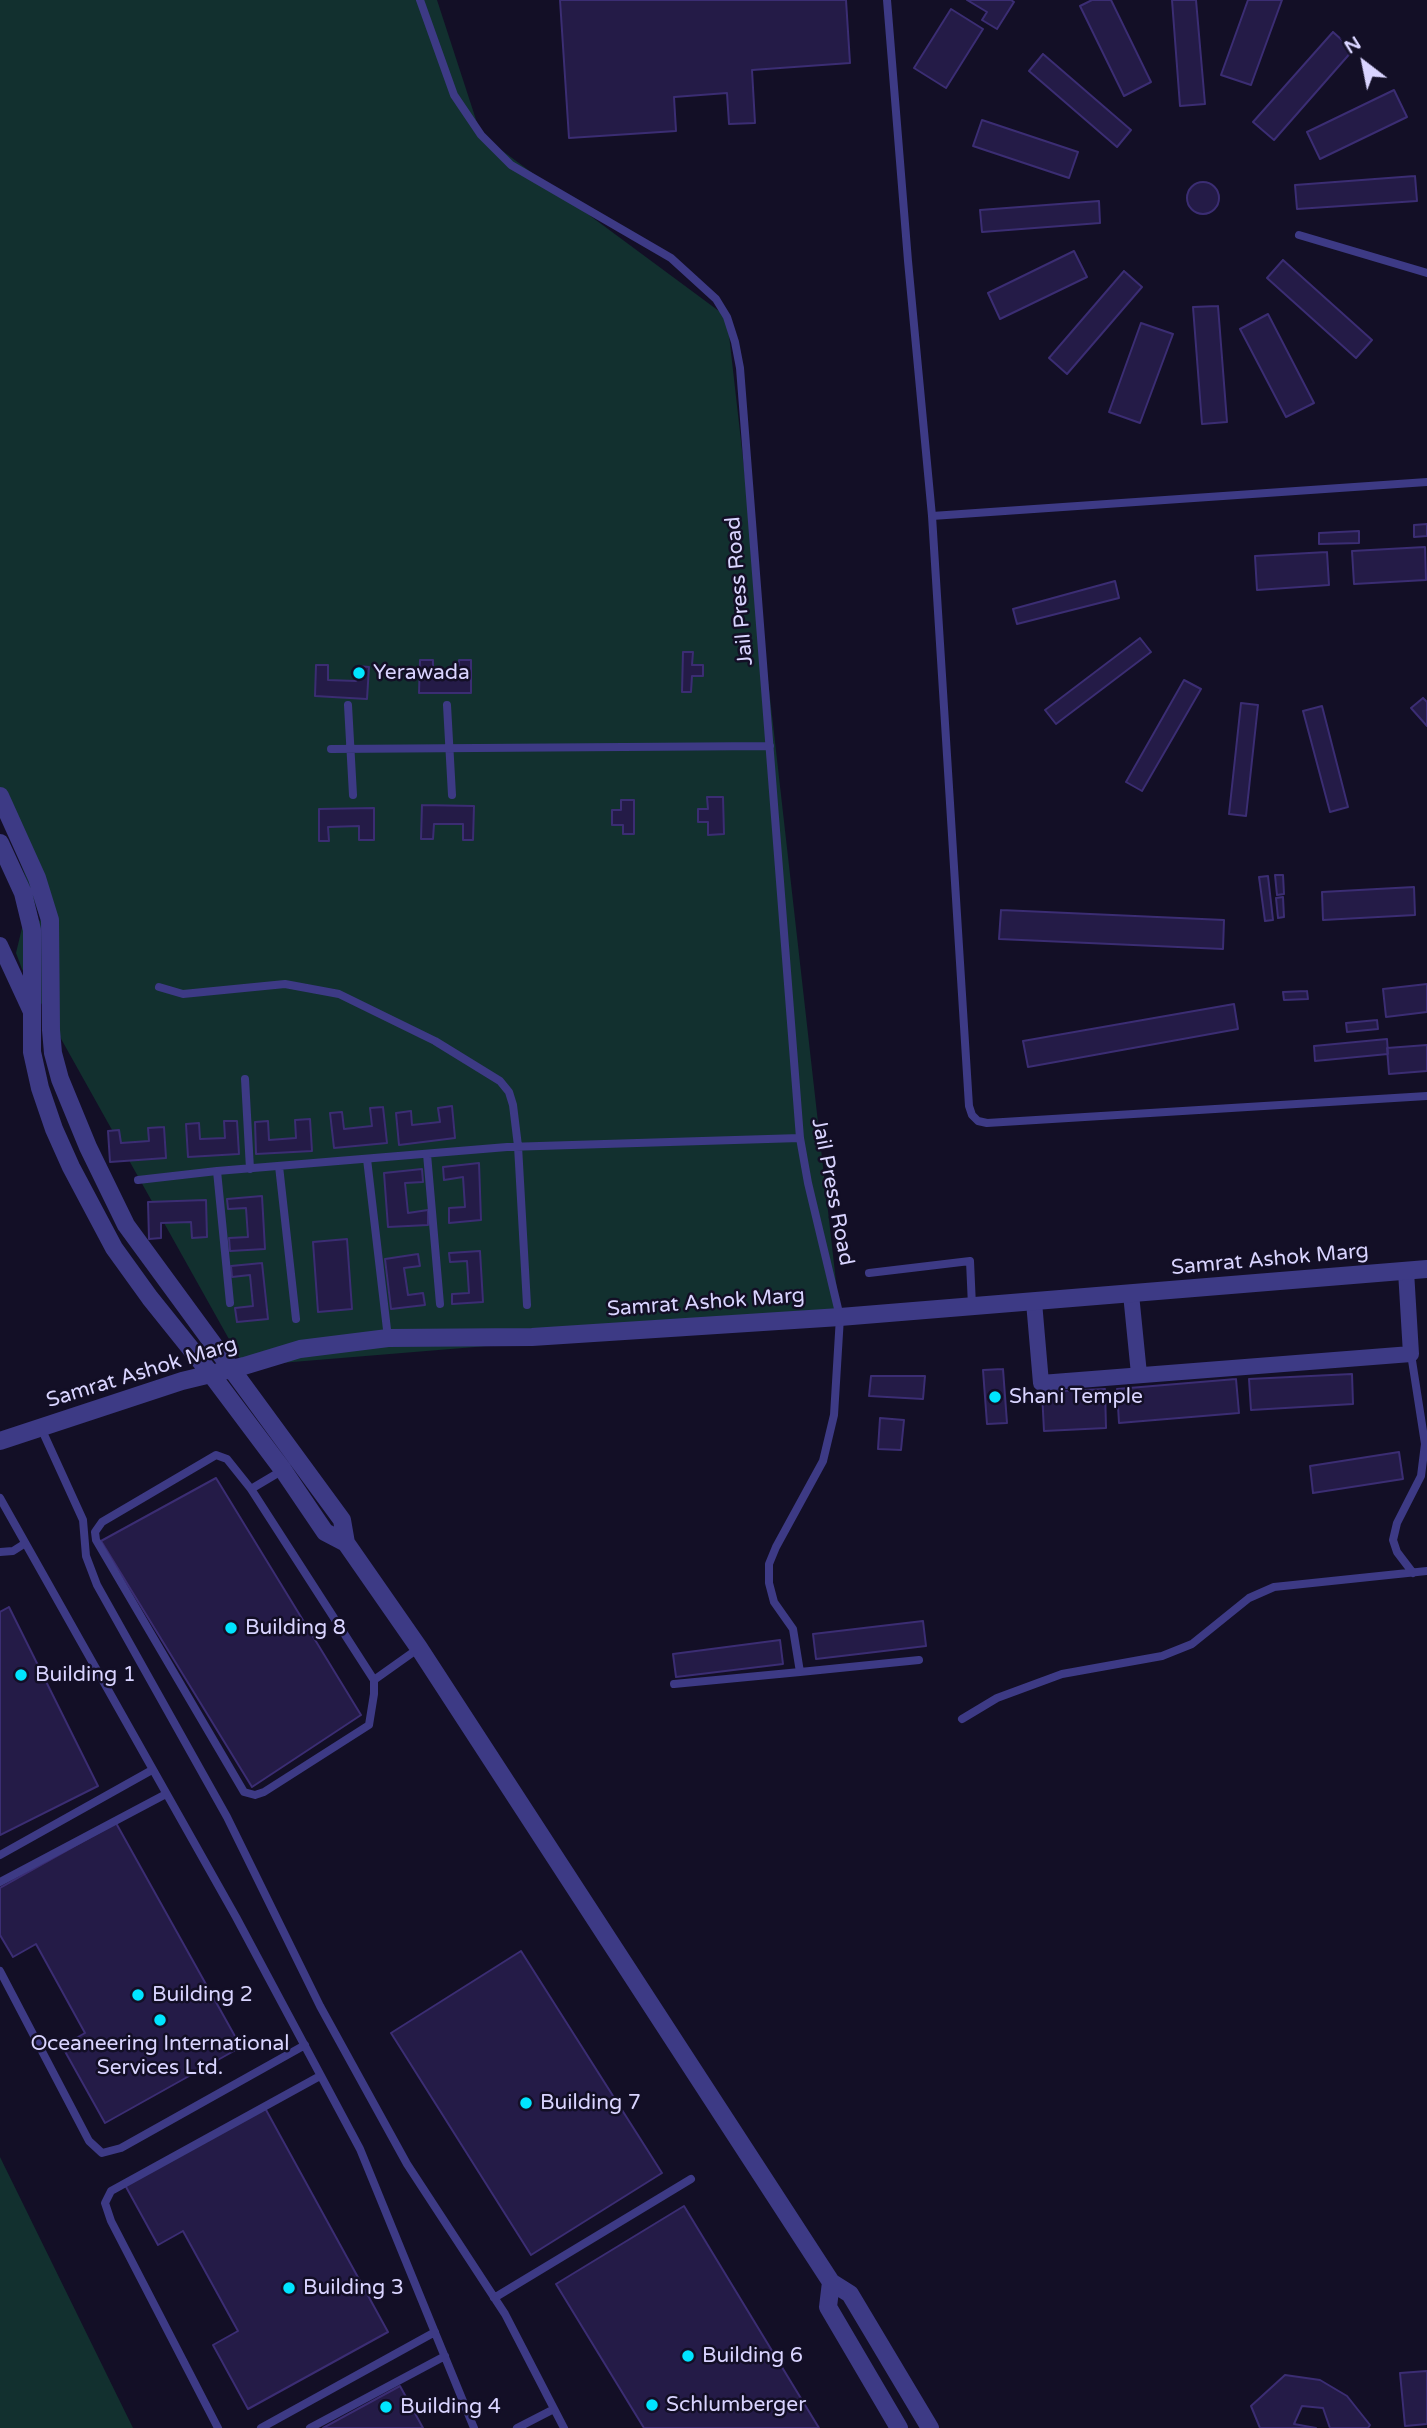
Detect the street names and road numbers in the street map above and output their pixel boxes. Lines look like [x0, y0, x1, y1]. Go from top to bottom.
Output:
street label: Jail Press Road [721, 515, 759, 667]
street label: Jail Press Road [805, 1116, 859, 1268]
street label: Samrat Ashok Marg [1170, 1239, 1370, 1281]
street label: Samrat Ashok Marg [606, 1284, 806, 1322]
street label: Samrat Ashok Marg [43, 1332, 241, 1414]

